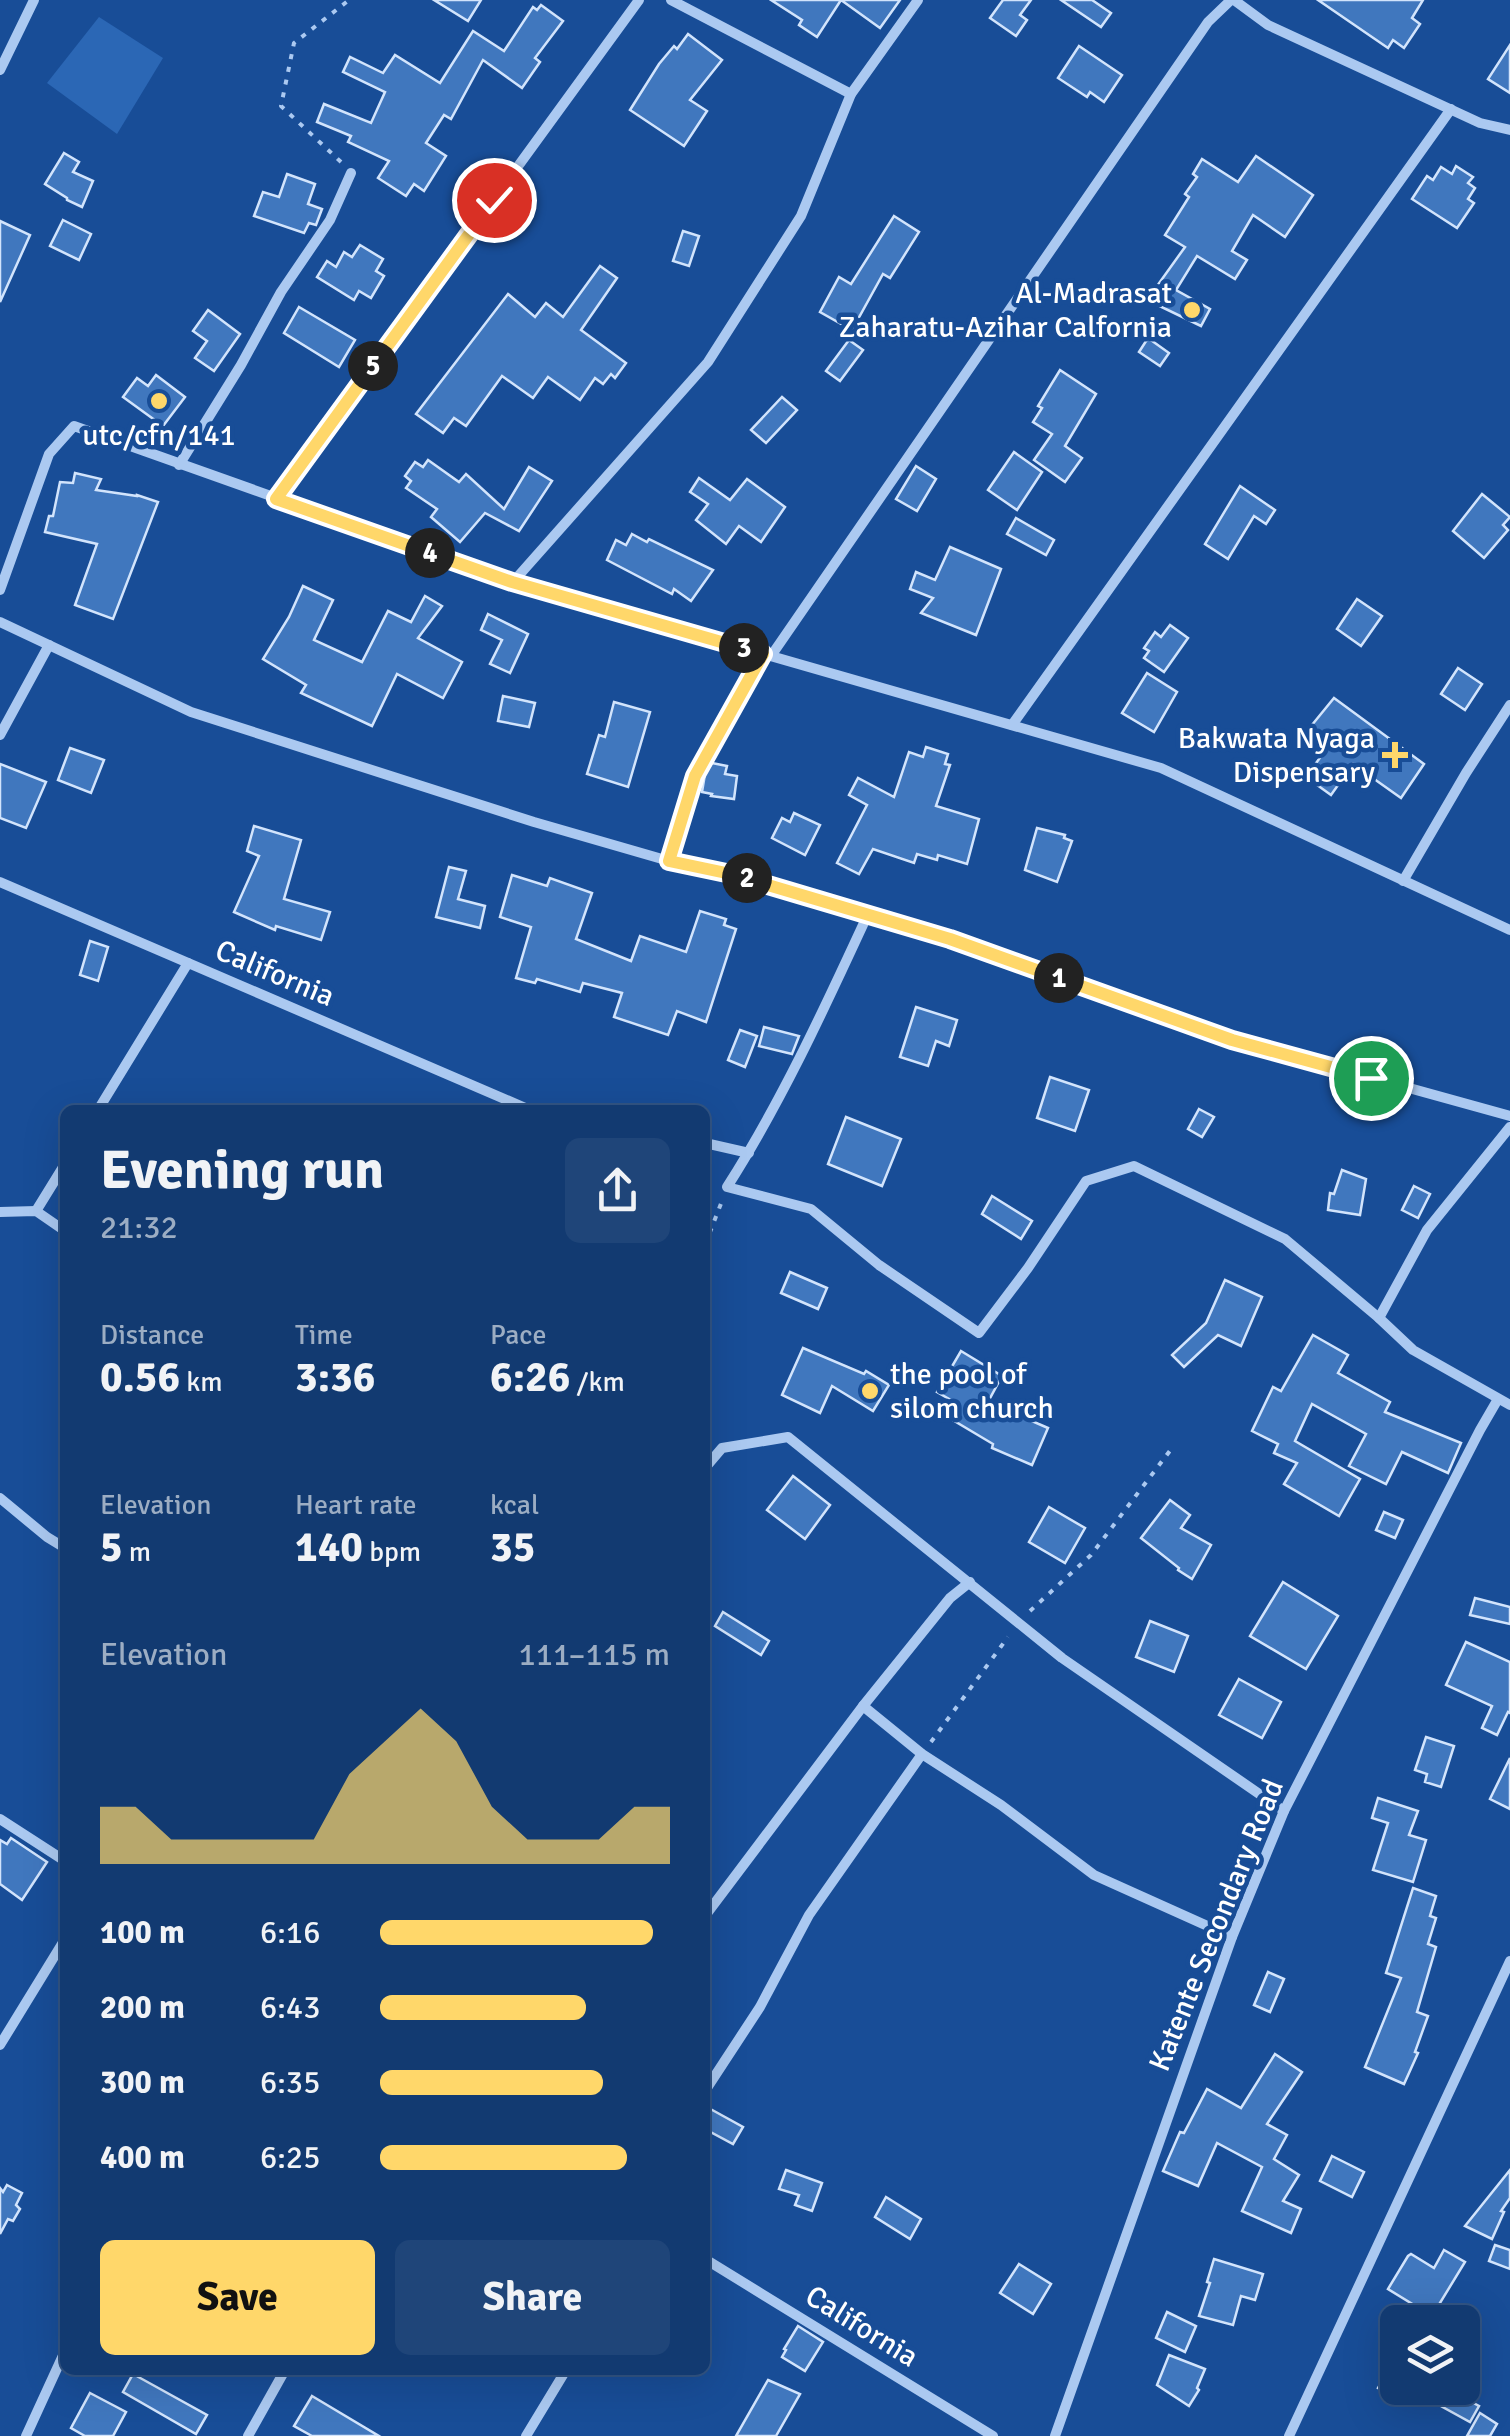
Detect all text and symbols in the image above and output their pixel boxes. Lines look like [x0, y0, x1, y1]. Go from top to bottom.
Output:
pin [452, 158, 537, 243]
icon: check [467, 173, 522, 228]
place label: Al-Madrasat Zaharatu-Azihar Calfornia [839, 275, 1172, 346]
marker: Al-Madrasat Zaharatu-Azihar Calfornia [1181, 299, 1203, 321]
pin: 5 [348, 341, 398, 391]
text: 5 [365, 349, 381, 383]
marker: utc/cfn/141 [148, 390, 170, 412]
place label: utc/cfn/141 [82, 417, 236, 454]
pin: 4 [405, 528, 455, 578]
text: 4 [422, 536, 438, 570]
pin: 3 [719, 623, 769, 673]
text: 3 [736, 631, 752, 665]
place label: Bakwata Nyaga Dispensary [1178, 720, 1375, 791]
marker: Bakwata Nyaga Dispensary [1384, 744, 1406, 766]
pin: 2 [722, 853, 772, 903]
text: 2 [739, 861, 755, 895]
street label: California [210, 932, 340, 1015]
pin: 1 [1034, 953, 1084, 1003]
text: 1 [1051, 961, 1067, 995]
pin [1329, 1036, 1414, 1121]
icon: arrive [1344, 1051, 1399, 1106]
text: Evening run [100, 1136, 384, 1204]
button: share [565, 1138, 670, 1243]
text: 21:32 [100, 1208, 178, 1247]
text: Distance [100, 1318, 204, 1352]
text: Time [295, 1318, 353, 1352]
text: Pace [490, 1318, 546, 1352]
text: 0.56 [100, 1352, 180, 1403]
text: 3:36 [295, 1352, 375, 1403]
text: 6:26 [490, 1352, 570, 1403]
place label: the pool of silom church [890, 1356, 1054, 1427]
text: km [180, 1365, 223, 1399]
text: /km [570, 1365, 625, 1399]
marker: the pool of silom church [859, 1380, 881, 1402]
text: Elevation [100, 1488, 212, 1522]
text: Heart rate [295, 1488, 417, 1522]
text: kcal [490, 1488, 539, 1522]
text: 5 [100, 1522, 123, 1573]
text: 140 [295, 1522, 363, 1573]
text: 35 [490, 1522, 535, 1573]
text: m [123, 1535, 151, 1569]
text: bpm [363, 1535, 421, 1569]
text: Elevation [100, 1635, 227, 1674]
text: 111–115 m [519, 1635, 670, 1674]
street label: Katente Secondary Road [1141, 1774, 1292, 2077]
text: 100 m [100, 1913, 185, 1952]
text: 6:16 [260, 1913, 320, 1952]
text: 200 m [100, 1988, 185, 2027]
text: 6:43 [260, 1988, 320, 2027]
text: 300 m [100, 2063, 185, 2102]
text: 6:35 [260, 2063, 320, 2102]
text: 400 m [100, 2138, 185, 2177]
text: 6:25 [260, 2138, 320, 2177]
button: Save [100, 2240, 375, 2355]
button: Share [395, 2240, 670, 2355]
street label: California [799, 2277, 925, 2375]
map controls [1380, 2305, 1480, 2405]
button: layers [1380, 2305, 1480, 2405]

